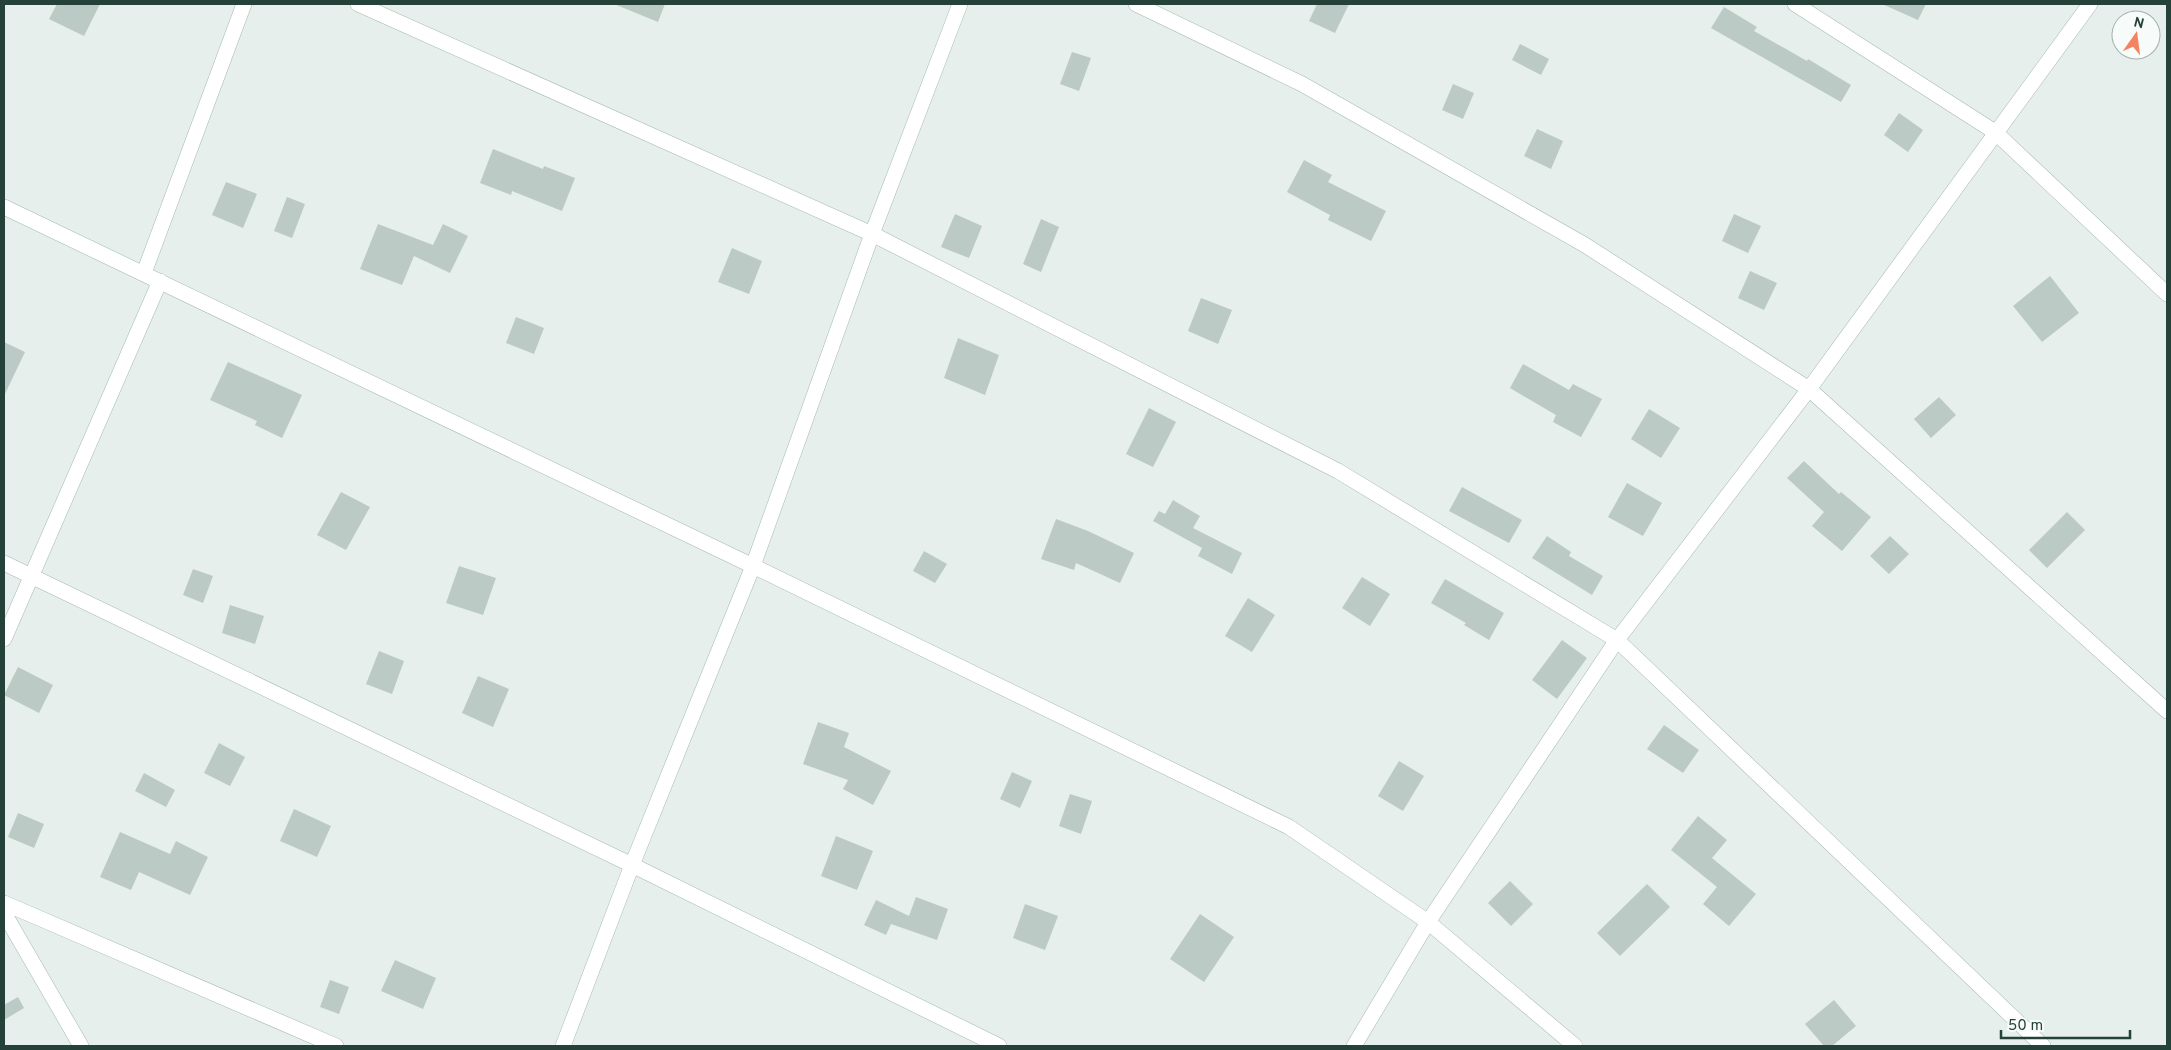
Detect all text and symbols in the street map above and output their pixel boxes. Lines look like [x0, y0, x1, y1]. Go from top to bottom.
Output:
north arrow [2111, 10, 2161, 60]
text: N [2132, 14, 2146, 33]
scale bar [2001, 1008, 2130, 1040]
text: 50 m [2008, 1017, 2043, 1036]

